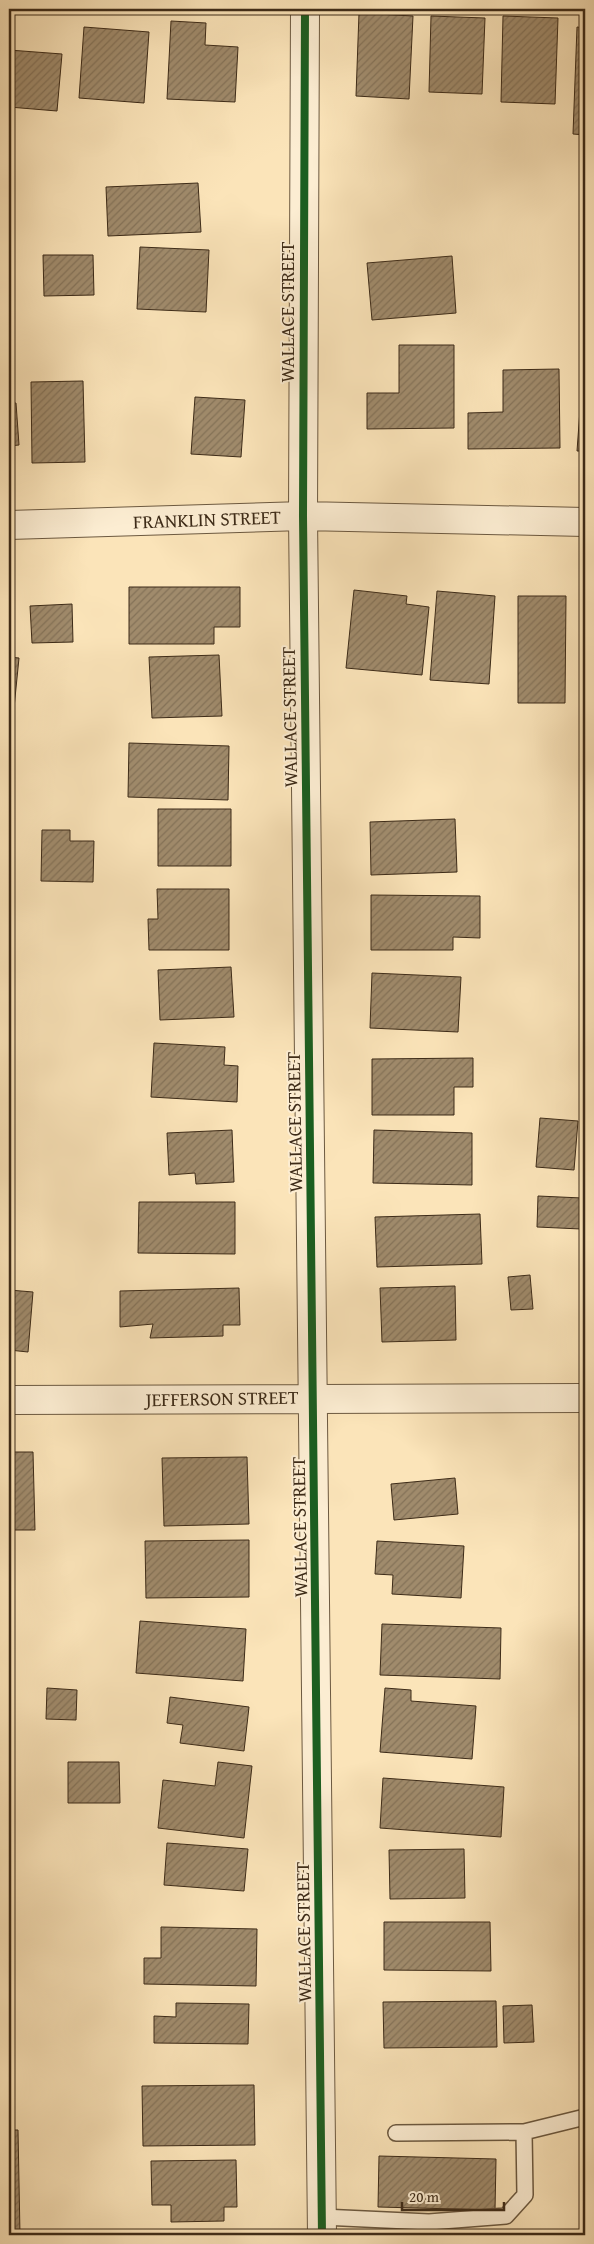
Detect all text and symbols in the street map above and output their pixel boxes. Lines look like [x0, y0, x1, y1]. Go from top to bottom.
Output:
street label: WALLACE STREET [273, 241, 301, 382]
street label: FRANKLIN STREET [133, 502, 282, 536]
street label: WALLACE STREET [274, 646, 304, 788]
street label: WALLACE STREET [279, 1051, 309, 1193]
street label: JEFFERSON STREET [143, 1383, 299, 1413]
street label: WALLACE STREET [284, 1456, 314, 1598]
street label: WALLACE STREET [288, 1861, 318, 2003]
scale bar [402, 2179, 504, 2211]
text: 20 m [409, 2186, 440, 2207]

